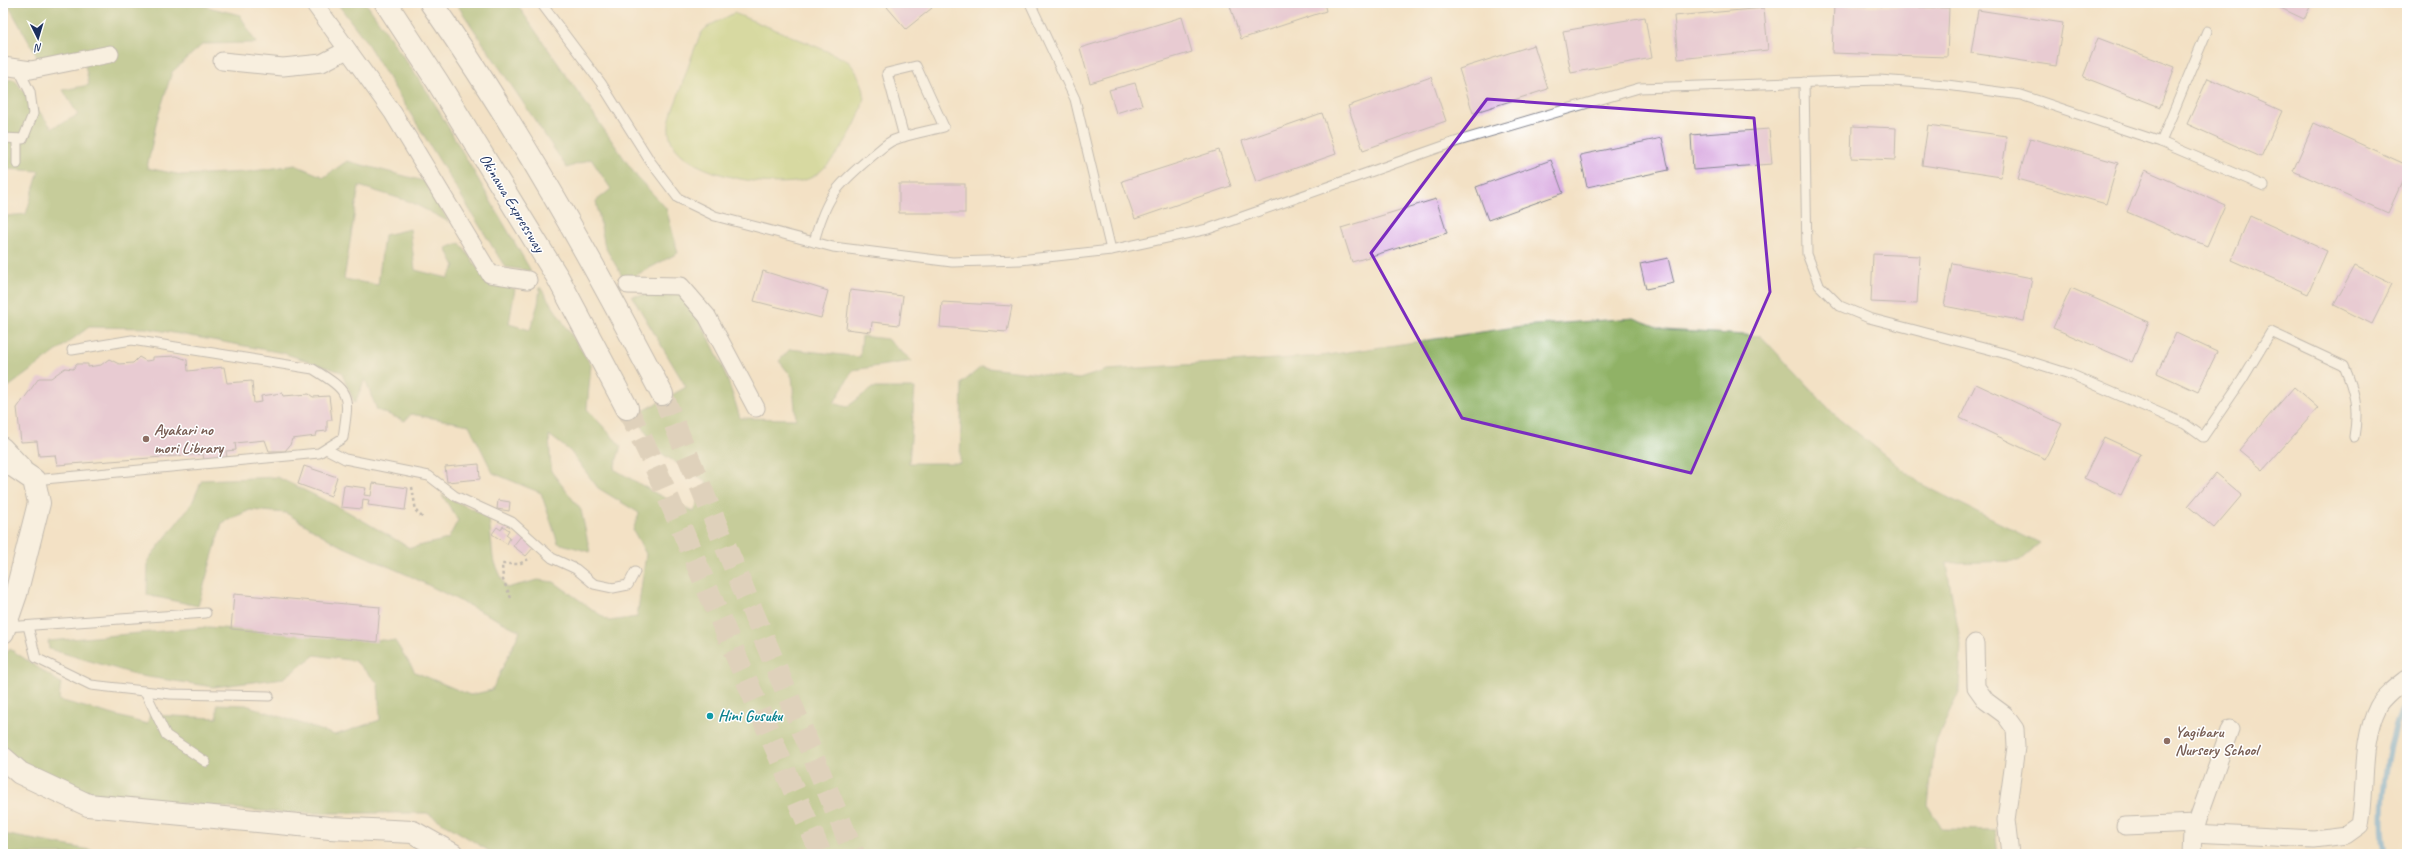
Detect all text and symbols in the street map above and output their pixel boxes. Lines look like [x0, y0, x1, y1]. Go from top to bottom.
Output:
north arrow [18, 18, 58, 58]
text: N [33, 41, 43, 55]
street label: Okinawa Expressway [475, 150, 550, 257]
place label: Ayakari no mori Library [154, 420, 225, 458]
marker: Ayakari no mori Library [141, 434, 151, 444]
place label: Hini Gusuku [718, 706, 784, 726]
marker: Hini Gusuku [705, 711, 715, 721]
place label: Yagibaru Nursery School [2175, 722, 2261, 760]
marker: Yagibaru Nursery School [2162, 736, 2172, 746]

